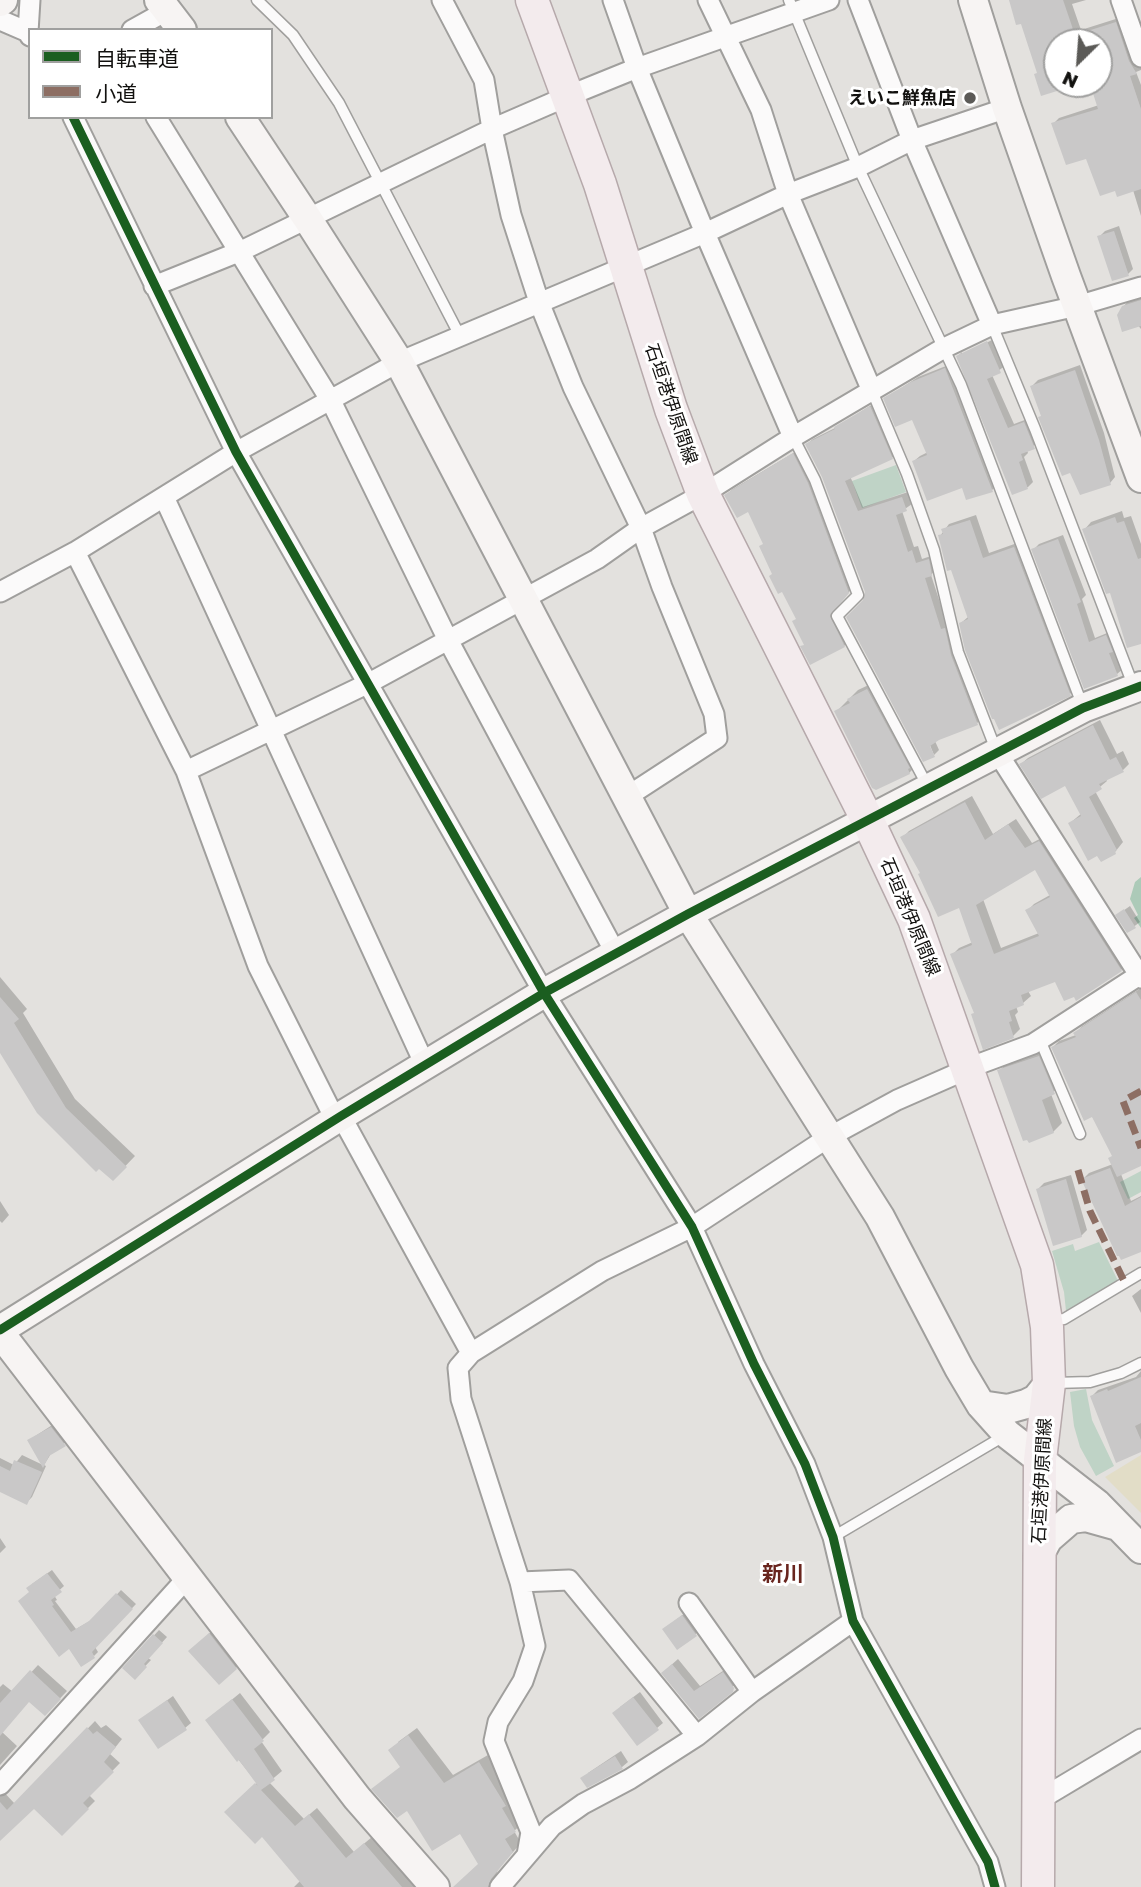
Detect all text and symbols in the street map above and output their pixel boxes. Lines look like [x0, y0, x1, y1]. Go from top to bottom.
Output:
legend [28, 28, 273, 119]
north arrow [1043, 28, 1113, 98]
text: 自転車道 [95, 45, 179, 71]
text: N [1058, 67, 1081, 94]
text: 小道 [95, 80, 137, 106]
place label: えいこ鮮魚店 [848, 87, 956, 109]
marker: えいこ鮮魚店 [962, 90, 978, 106]
street label: 石垣港伊原間線 [640, 341, 702, 467]
street label: 石垣港伊原間線 [875, 855, 945, 979]
street label: 石垣港伊原間線 [1028, 1418, 1056, 1544]
district label: 新川 [762, 1561, 804, 1587]

